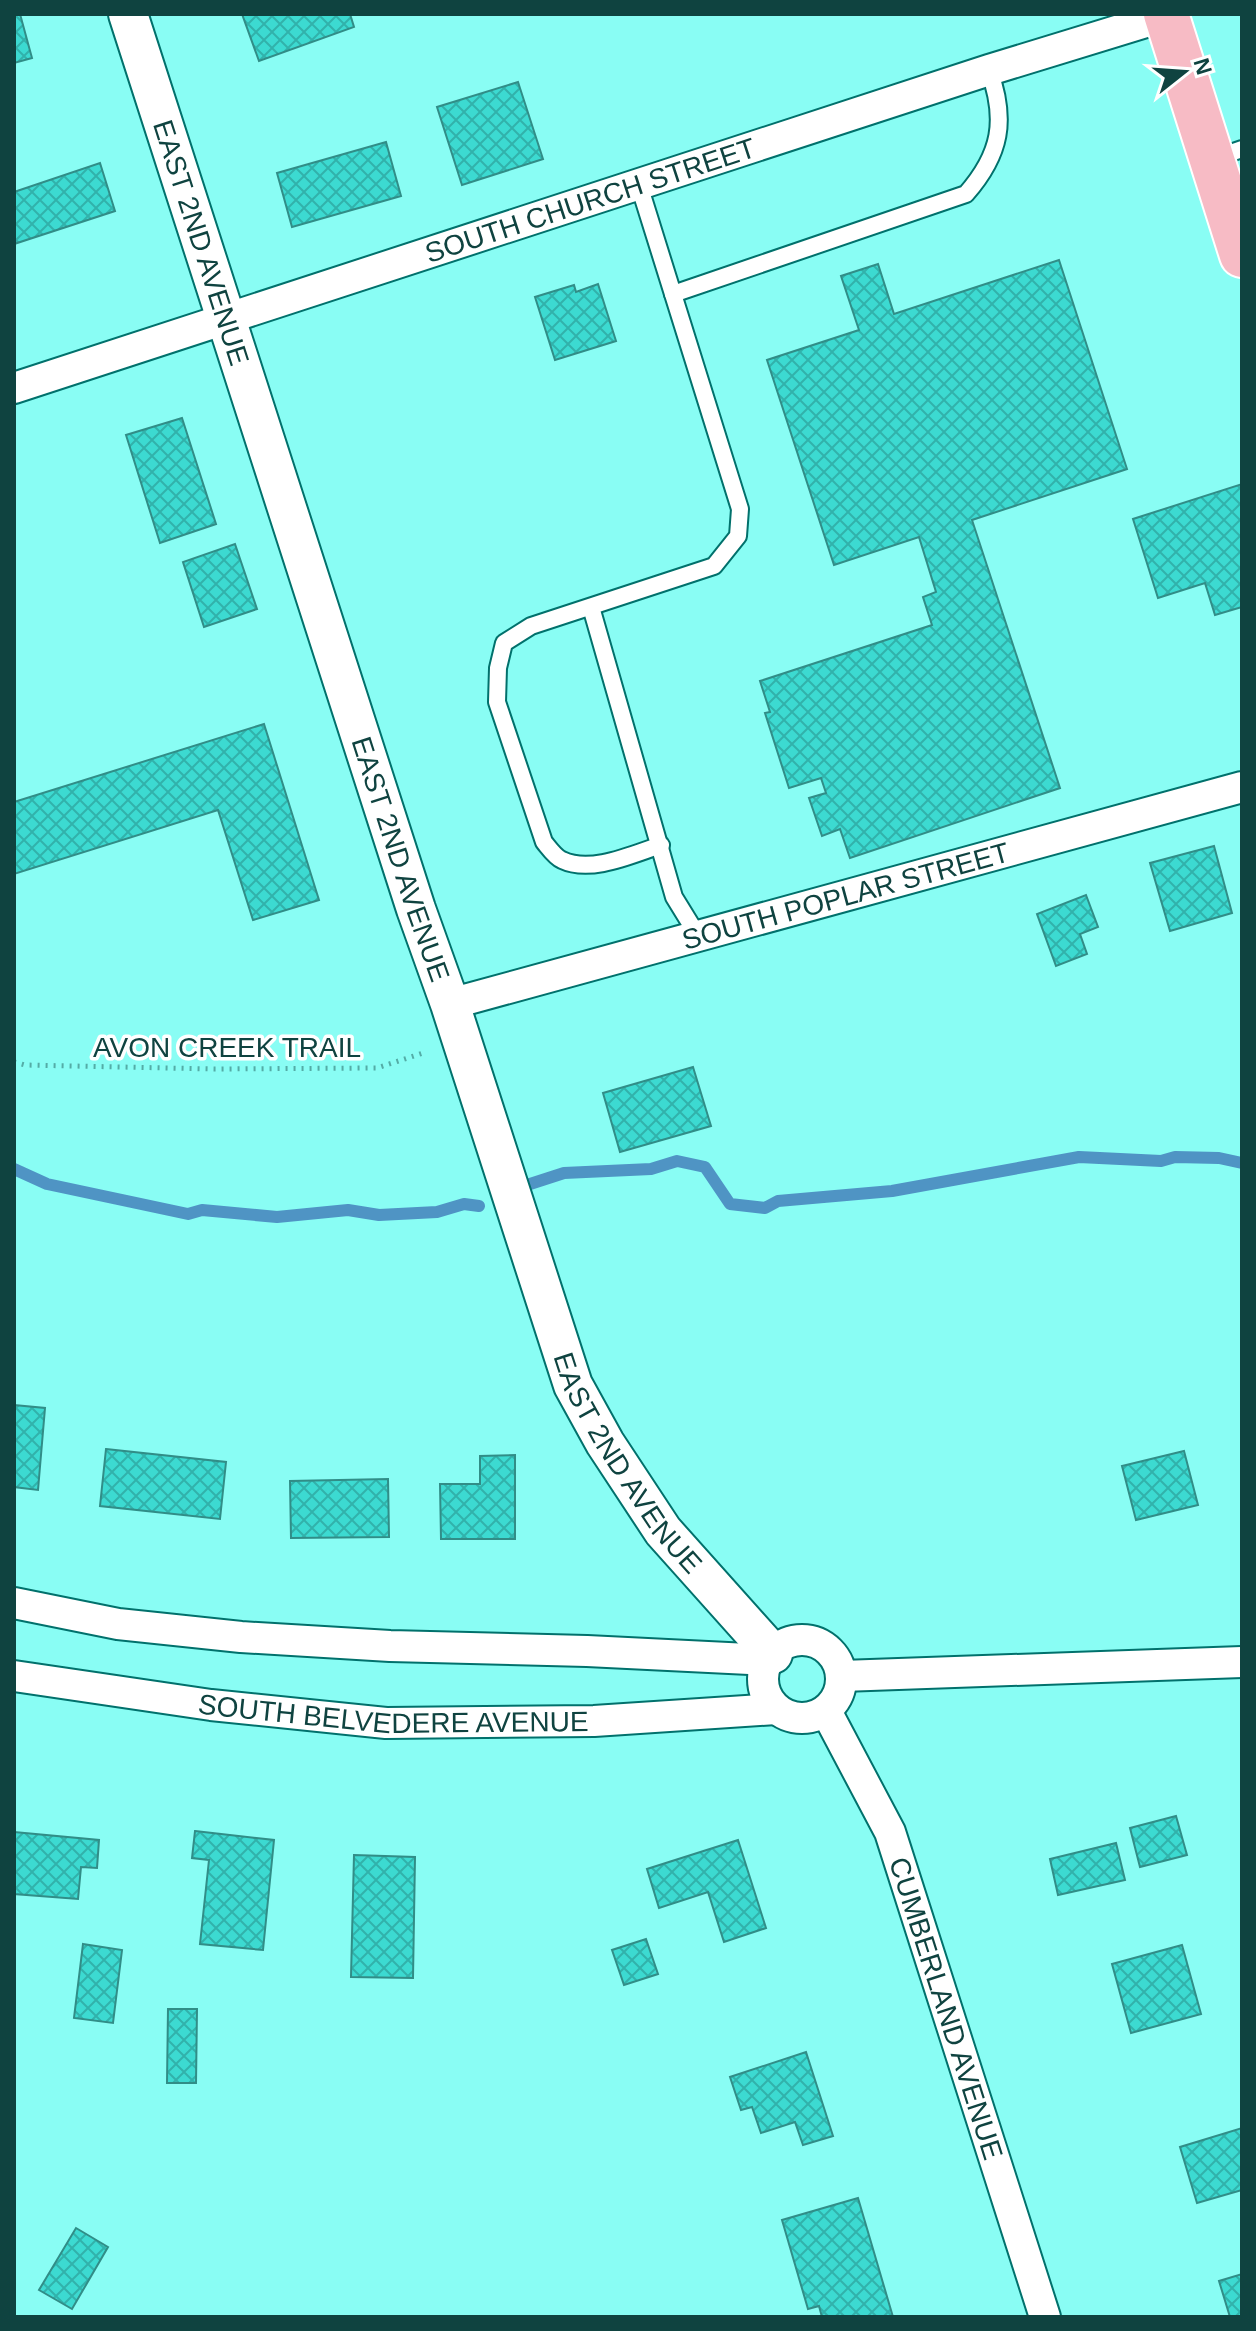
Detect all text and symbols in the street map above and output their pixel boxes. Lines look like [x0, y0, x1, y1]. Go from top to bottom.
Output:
north arrow [1144, 32, 1224, 112]
text: N [1188, 55, 1217, 78]
street label: EAST 2ND AVENUE [148, 116, 255, 369]
street label: SOUTH CHURCH STREET [421, 132, 759, 268]
street label: EAST 2ND AVENUE [346, 733, 456, 986]
street label: SOUTH POPLAR STREET [678, 836, 1012, 955]
street label: AVON CREEK TRAIL [93, 1032, 361, 1063]
street label: EAST 2ND AVENUE [548, 1348, 708, 1579]
street label: SOUTH BELVEDERE AVENUE [196, 1688, 589, 1739]
street label: CUMBERLAND AVENUE [884, 1853, 1009, 2163]

